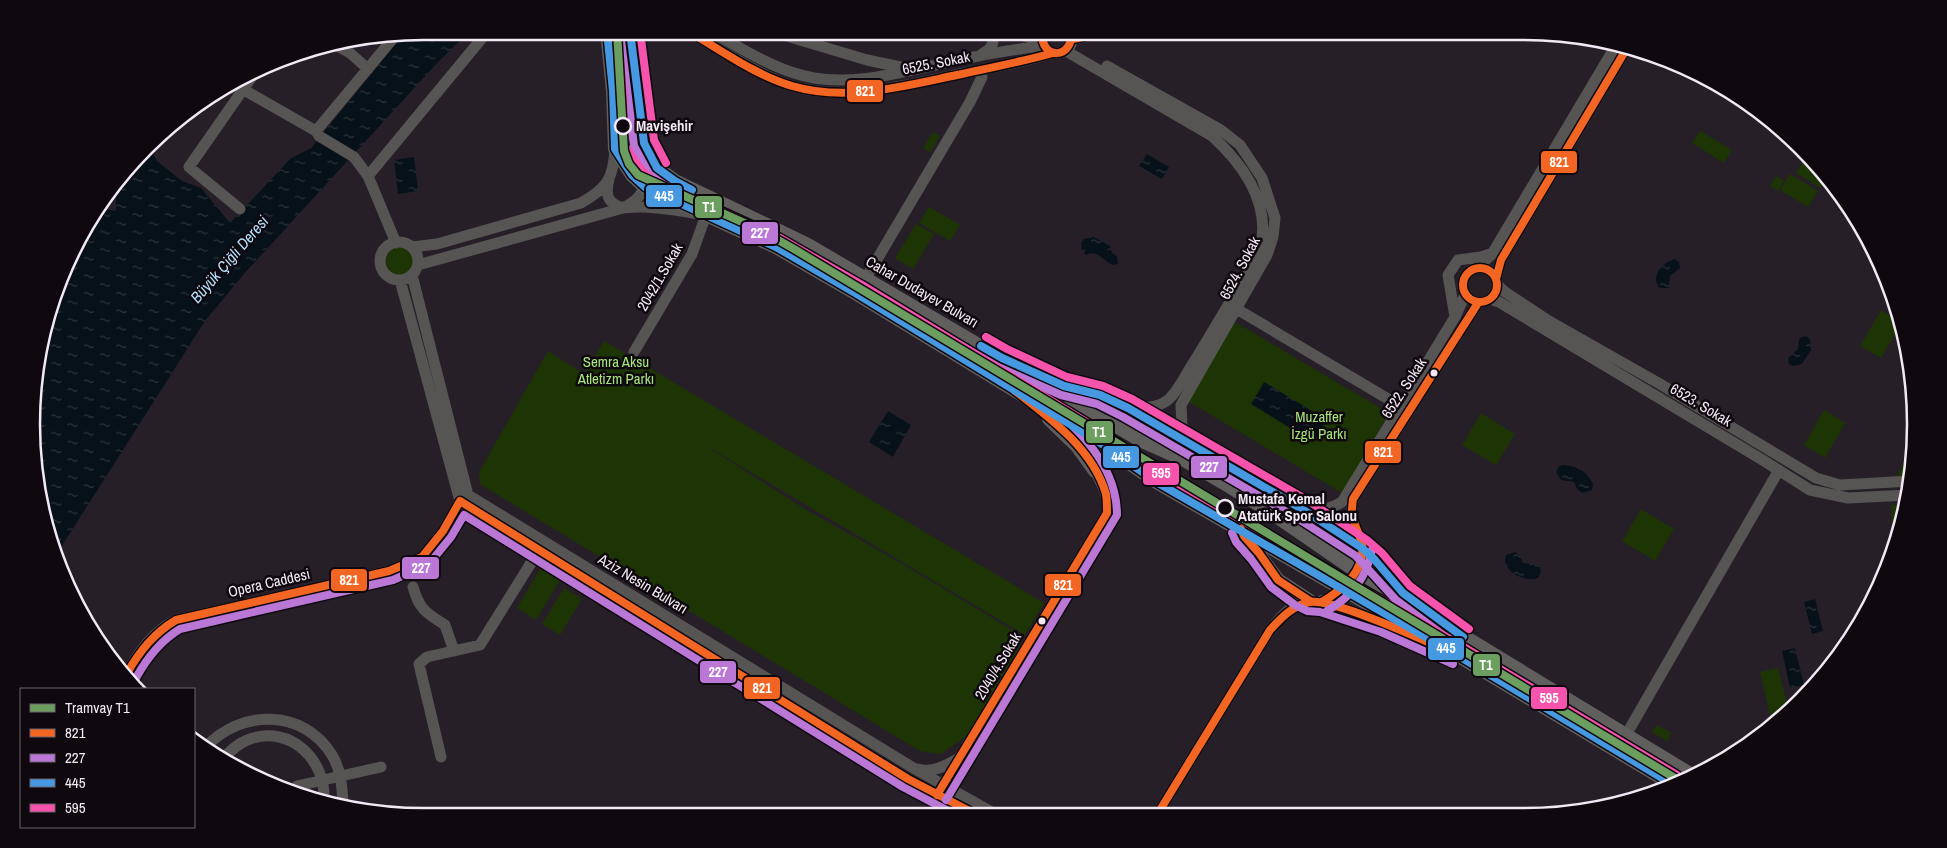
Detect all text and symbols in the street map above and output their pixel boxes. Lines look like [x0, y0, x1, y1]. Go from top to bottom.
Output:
street label: 6525. Sokak [900, 46, 972, 79]
line badge: 821 [846, 79, 884, 103]
text: 821 [855, 82, 875, 100]
place label: Mavişehir [636, 115, 693, 136]
marker: Mavişehir [614, 117, 632, 135]
line badge: 821 [1540, 150, 1578, 174]
text: 821 [1549, 153, 1569, 171]
line badge: 445 [645, 184, 683, 208]
text: 445 [654, 187, 674, 205]
line badge: T1 [694, 195, 723, 219]
text: T1 [702, 198, 716, 216]
water label: Büyük Çiğli Deresi [185, 210, 273, 307]
line badge: 227 [741, 221, 779, 245]
text: 227 [750, 224, 770, 242]
street label: 6524. Sokak [1214, 232, 1265, 303]
street label: 2042/1.Sokak [632, 238, 688, 315]
street label: Cahar Dudayev Bulvarı [862, 251, 983, 332]
park label: Semra Aksu Atletizm Parkı [577, 351, 654, 389]
street label: 6522. Sokak [1376, 353, 1431, 422]
unlabelled marker [1429, 368, 1439, 378]
street label: 6523. Sokak [1667, 378, 1737, 432]
park label: Muzaffer İzgü Parkı [1291, 406, 1347, 444]
line badge: T1 [1085, 420, 1114, 444]
text: T1 [1092, 423, 1106, 441]
line badge: 821 [1364, 440, 1402, 464]
text: 821 [1373, 443, 1393, 461]
line badge: 445 [1102, 445, 1140, 469]
text: 445 [1111, 448, 1131, 466]
line badge: 227 [1190, 455, 1228, 479]
text: 227 [1199, 458, 1219, 476]
line badge: 595 [1142, 462, 1180, 486]
text: 595 [1151, 464, 1171, 482]
place label: Mustafa Kemal Atatürk Spor Salonu [1238, 488, 1357, 526]
marker: Mustafa Kemal Atatürk Spor Salonu [1216, 499, 1234, 517]
street label: Aziz Nesin Bulvarı [594, 548, 692, 619]
line badge: 227 [401, 556, 440, 580]
text: 227 [411, 559, 431, 577]
street label: Opera Caddesi [226, 563, 312, 602]
line badge: 821 [330, 568, 368, 592]
text: 821 [339, 571, 359, 589]
line badge: 821 [1044, 573, 1082, 597]
text: 821 [1053, 576, 1073, 594]
unlabelled marker [1037, 616, 1047, 626]
street label: 2040/4.Sokak [969, 627, 1026, 703]
line badge: 445 [1427, 637, 1465, 661]
text: 445 [1436, 639, 1456, 657]
line badge: T1 [1472, 653, 1501, 677]
text: T1 [1479, 656, 1493, 674]
line badge: 227 [699, 660, 737, 684]
text: 227 [708, 663, 728, 681]
line badge: 821 [743, 676, 781, 700]
text: 821 [752, 679, 772, 697]
line badge: 595 [1530, 686, 1568, 710]
legend [20, 688, 195, 828]
text: 595 [1539, 689, 1559, 707]
text: Tramvay T1 [65, 697, 130, 718]
text: 821 [65, 722, 86, 743]
text: 227 [65, 747, 86, 768]
text: 445 [65, 772, 86, 793]
text: 595 [65, 797, 86, 818]

